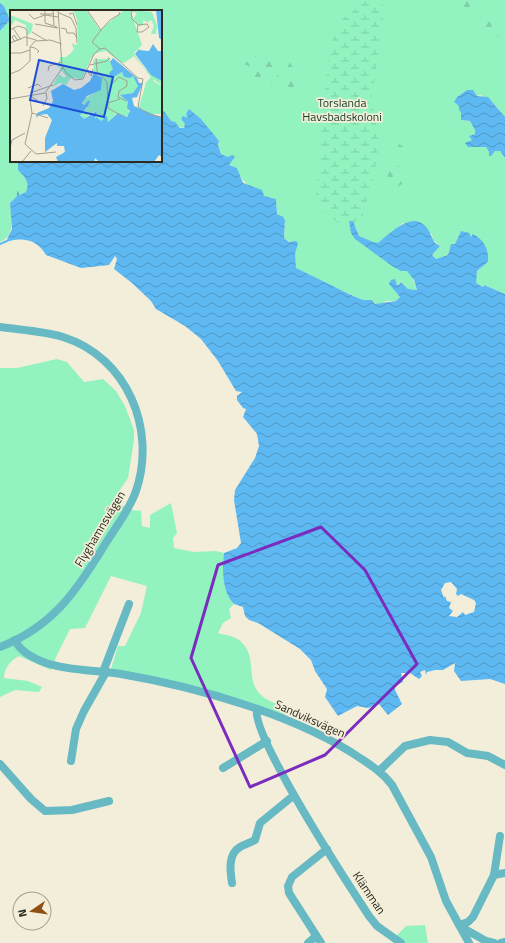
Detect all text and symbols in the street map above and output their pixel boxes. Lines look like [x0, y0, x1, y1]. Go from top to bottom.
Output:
inset map [10, 10, 162, 162]
park label: Torslanda Havsbadskoloni [302, 93, 382, 126]
street label: Flyghamnsvägen [69, 487, 130, 570]
street label: Sandviksvägen [272, 695, 348, 743]
street label: Klämman [348, 867, 391, 918]
north arrow [12, 891, 52, 931]
text: N [14, 908, 31, 919]

